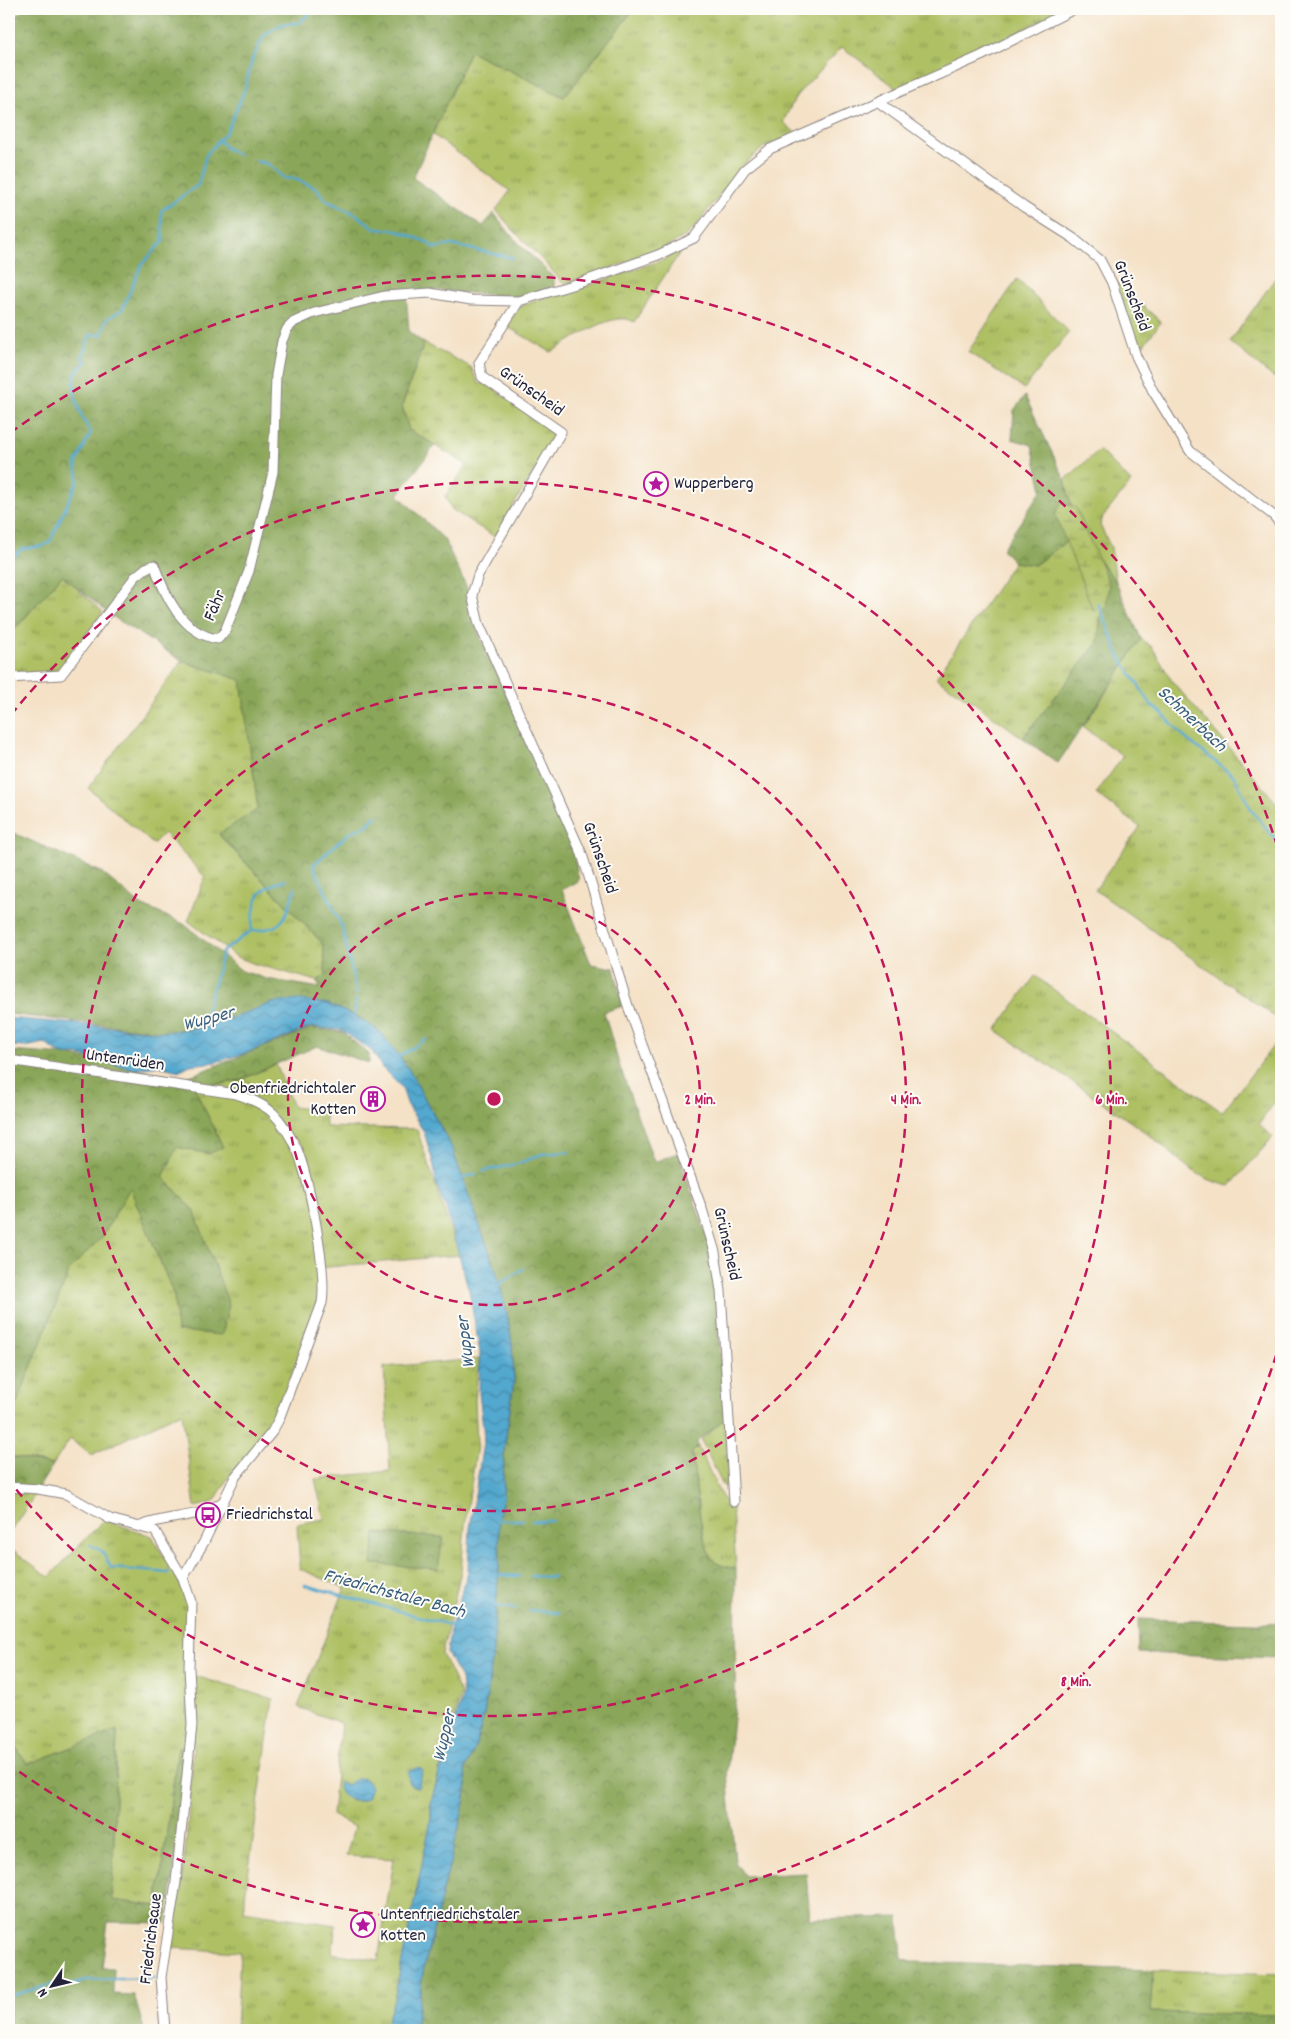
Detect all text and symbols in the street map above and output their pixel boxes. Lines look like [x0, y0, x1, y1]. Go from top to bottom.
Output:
street label: Grünscheid [1106, 257, 1156, 335]
street label: Grünscheid [493, 360, 569, 424]
place icon: Wupperberg [643, 471, 669, 497]
place label: Wupperberg [674, 472, 754, 497]
street label: Fähr [198, 586, 234, 626]
water label: Schmerbach [1150, 681, 1233, 760]
street label: Grünscheid [575, 819, 623, 897]
water label: Wupper [180, 1000, 239, 1040]
street label: Untenrüden [84, 1043, 166, 1079]
place label: Obenfriedrichtaler Kotten [230, 1077, 356, 1123]
building icon: Obenfriedrichtaler Kotten [360, 1086, 386, 1112]
centre of rings [485, 1090, 503, 1108]
text: 2 Min. [685, 1090, 716, 1112]
text: 4 Min. [891, 1090, 922, 1112]
text: 6 Min. [1095, 1090, 1127, 1112]
street label: Grünscheid [705, 1205, 747, 1283]
water label: Wupper [450, 1313, 484, 1369]
bus stop icon: Friedrichstal [195, 1502, 221, 1528]
place label: Friedrichstal [226, 1503, 313, 1528]
water label: Friedrichstaler Bach [320, 1563, 469, 1627]
text: 8 Min. [1061, 1672, 1092, 1694]
water label: Wupper [427, 1706, 465, 1764]
street label: Friedrichsaue [134, 1892, 170, 1986]
place label: Untenfriedrichstaler Kotten [380, 1903, 520, 1949]
place icon: Untenfriedrichstaler Kotten [350, 1912, 376, 1938]
north arrow [28, 1962, 78, 2012]
text: N [33, 1984, 53, 2001]

